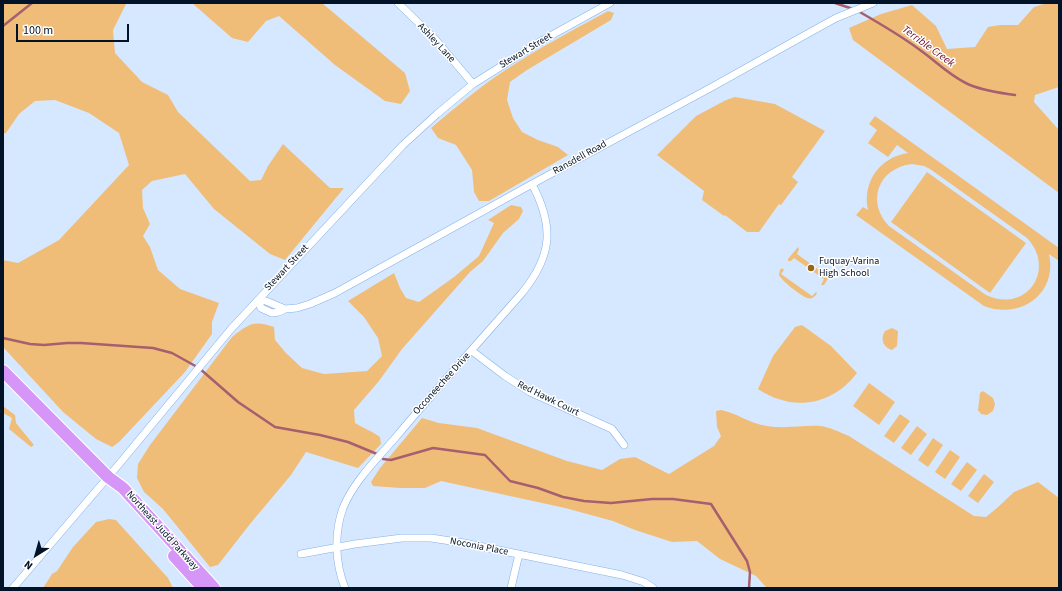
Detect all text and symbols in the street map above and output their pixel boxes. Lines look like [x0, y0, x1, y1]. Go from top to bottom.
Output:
scale bar [18, 16, 131, 42]
street label: Ashley Lane [415, 21, 457, 65]
text: 100 m [23, 22, 53, 39]
water label: Terrible Creek [899, 23, 957, 71]
street label: Stewart Street [497, 31, 555, 71]
street label: Ransdell Road [551, 138, 609, 178]
street label: Stewart Street [262, 242, 312, 294]
place label: Fuquay-Varina High School [819, 256, 879, 280]
marker: Fuquay-Varina High School [806, 263, 816, 273]
street label: Occoneechee Drive [411, 350, 473, 418]
street label: Red Hawk Court [515, 379, 581, 419]
street label: Northeast Judd Parkway [123, 489, 201, 573]
north arrow [16, 535, 56, 575]
street label: Noconia Place [449, 535, 509, 559]
text: N [21, 557, 36, 573]

